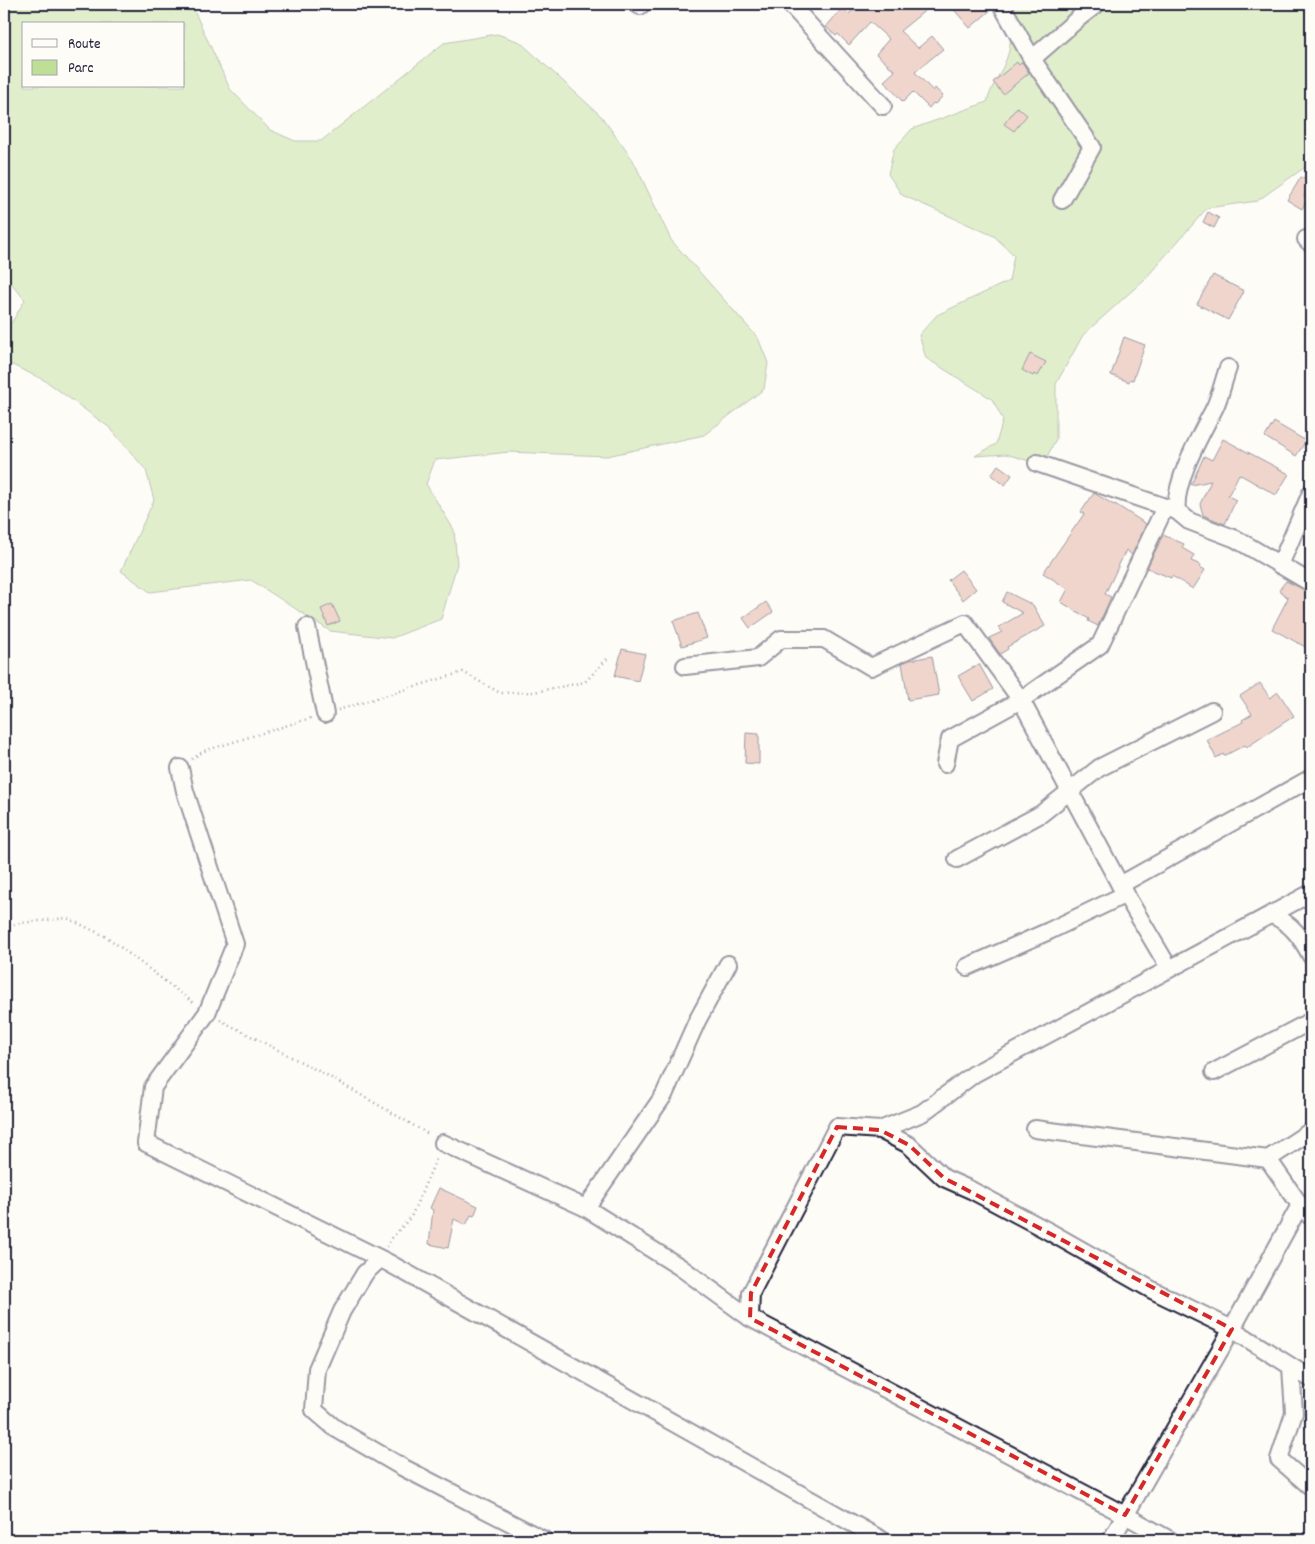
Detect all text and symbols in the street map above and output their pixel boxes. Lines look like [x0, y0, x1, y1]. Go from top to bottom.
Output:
legend [22, 22, 185, 88]
text: Route [68, 34, 101, 56]
text: Parc [68, 58, 93, 80]

